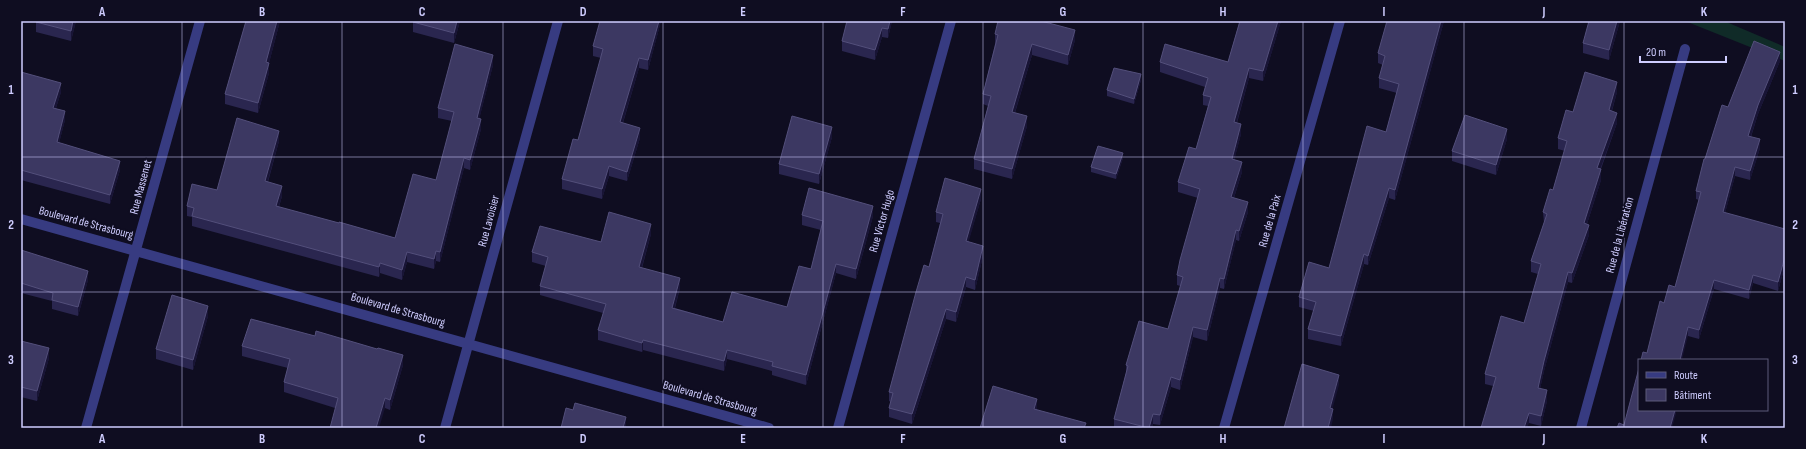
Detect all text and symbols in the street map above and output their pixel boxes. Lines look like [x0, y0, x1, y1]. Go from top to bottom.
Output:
text: A [98, 4, 106, 20]
text: B [259, 4, 265, 20]
text: C [419, 4, 426, 20]
text: D [580, 4, 587, 20]
text: E [740, 4, 746, 20]
text: F [900, 4, 906, 20]
text: G [1060, 4, 1067, 20]
text: H [1220, 4, 1227, 20]
text: I [1383, 4, 1386, 20]
text: J [1542, 4, 1546, 20]
text: K [1701, 4, 1708, 20]
scale bar [1640, 38, 1726, 64]
text: 20 m [1646, 45, 1666, 60]
text: 1 [8, 82, 14, 98]
text: 1 [1792, 82, 1798, 98]
street label: Rue Massenet [127, 158, 156, 216]
street label: Rue Victor Hugo [866, 188, 898, 254]
street label: Rue de la Paix [1255, 192, 1285, 249]
street label: Rue Lavoisier [475, 193, 503, 248]
street label: Rue de la Libération [1603, 195, 1637, 275]
street label: Boulevard de Strasbourg [37, 203, 135, 243]
text: 2 [8, 217, 14, 233]
text: 2 [1792, 217, 1798, 233]
street label: Boulevard de Strasbourg [349, 289, 447, 331]
text: 3 [8, 352, 14, 368]
text: 3 [1792, 352, 1798, 368]
legend [1638, 359, 1768, 411]
text: Route [1674, 368, 1698, 383]
street label: Boulevard de Strasbourg [661, 377, 759, 419]
text: Bâtiment [1674, 388, 1712, 403]
text: A [98, 431, 106, 447]
text: B [259, 431, 265, 447]
text: C [419, 431, 426, 447]
text: D [580, 431, 587, 447]
text: E [740, 431, 746, 447]
text: F [900, 431, 906, 447]
text: G [1060, 431, 1067, 447]
text: H [1220, 431, 1227, 447]
text: I [1383, 431, 1386, 447]
text: J [1542, 431, 1546, 447]
text: K [1701, 431, 1708, 447]

